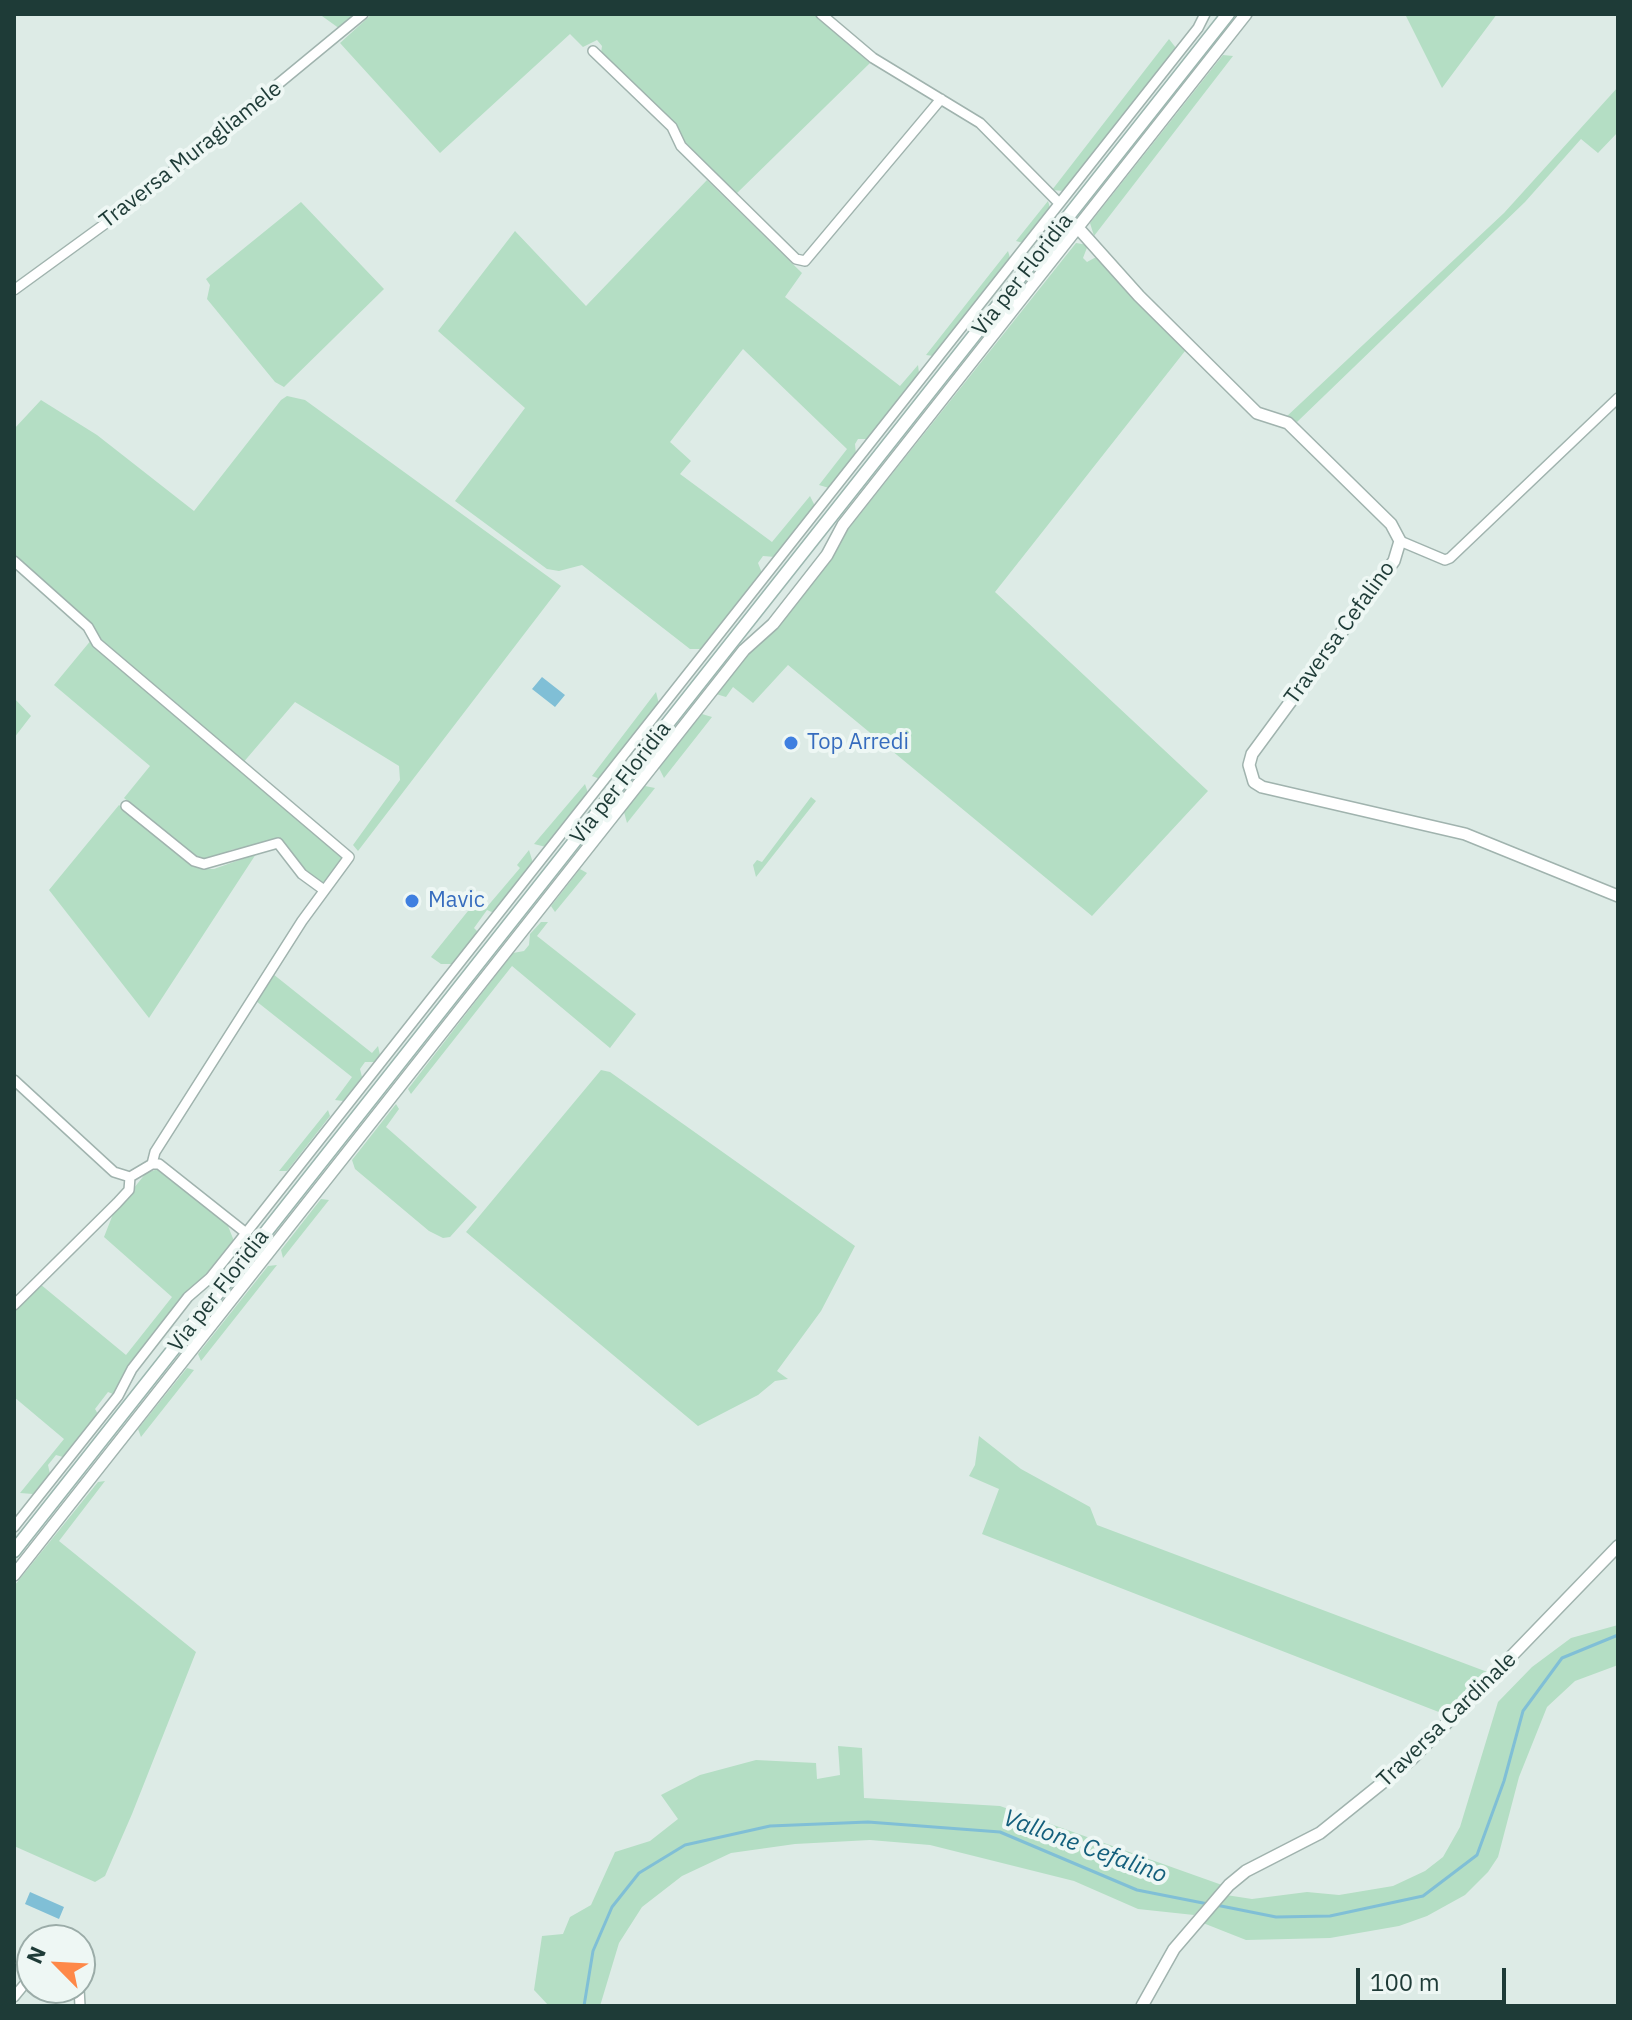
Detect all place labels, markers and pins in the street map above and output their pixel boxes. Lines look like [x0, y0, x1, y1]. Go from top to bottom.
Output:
place label: Top Arredi [807, 730, 909, 756]
marker: Top Arredi [782, 734, 800, 752]
place label: Mavic [428, 888, 485, 914]
marker: Mavic [403, 892, 421, 910]

